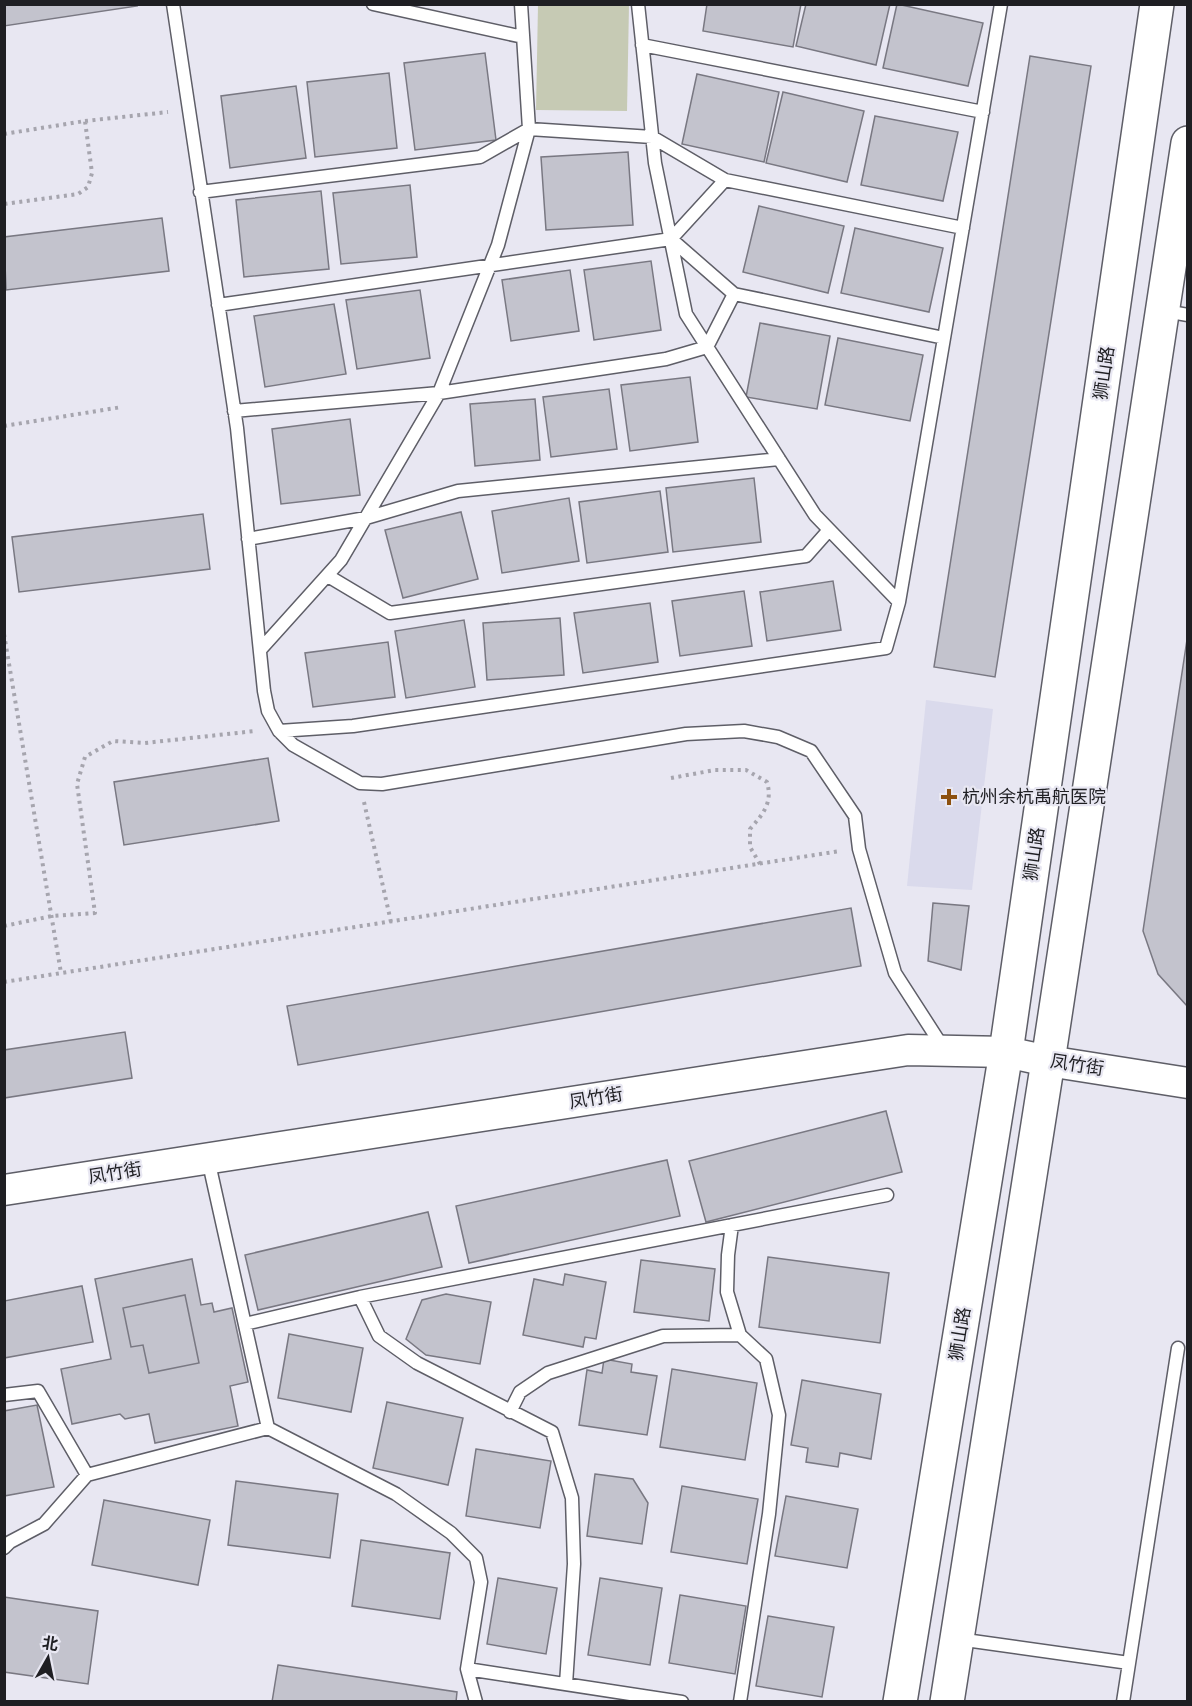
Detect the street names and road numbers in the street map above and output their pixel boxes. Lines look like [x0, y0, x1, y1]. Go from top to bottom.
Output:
street label: 狮山路 [1089, 345, 1119, 401]
street label: 狮山路 [1019, 826, 1049, 882]
street label: 凤竹街 [1049, 1050, 1105, 1080]
street label: 凤竹街 [568, 1083, 624, 1113]
street label: 凤竹街 [87, 1158, 143, 1188]
street label: 狮山路 [945, 1306, 975, 1362]

